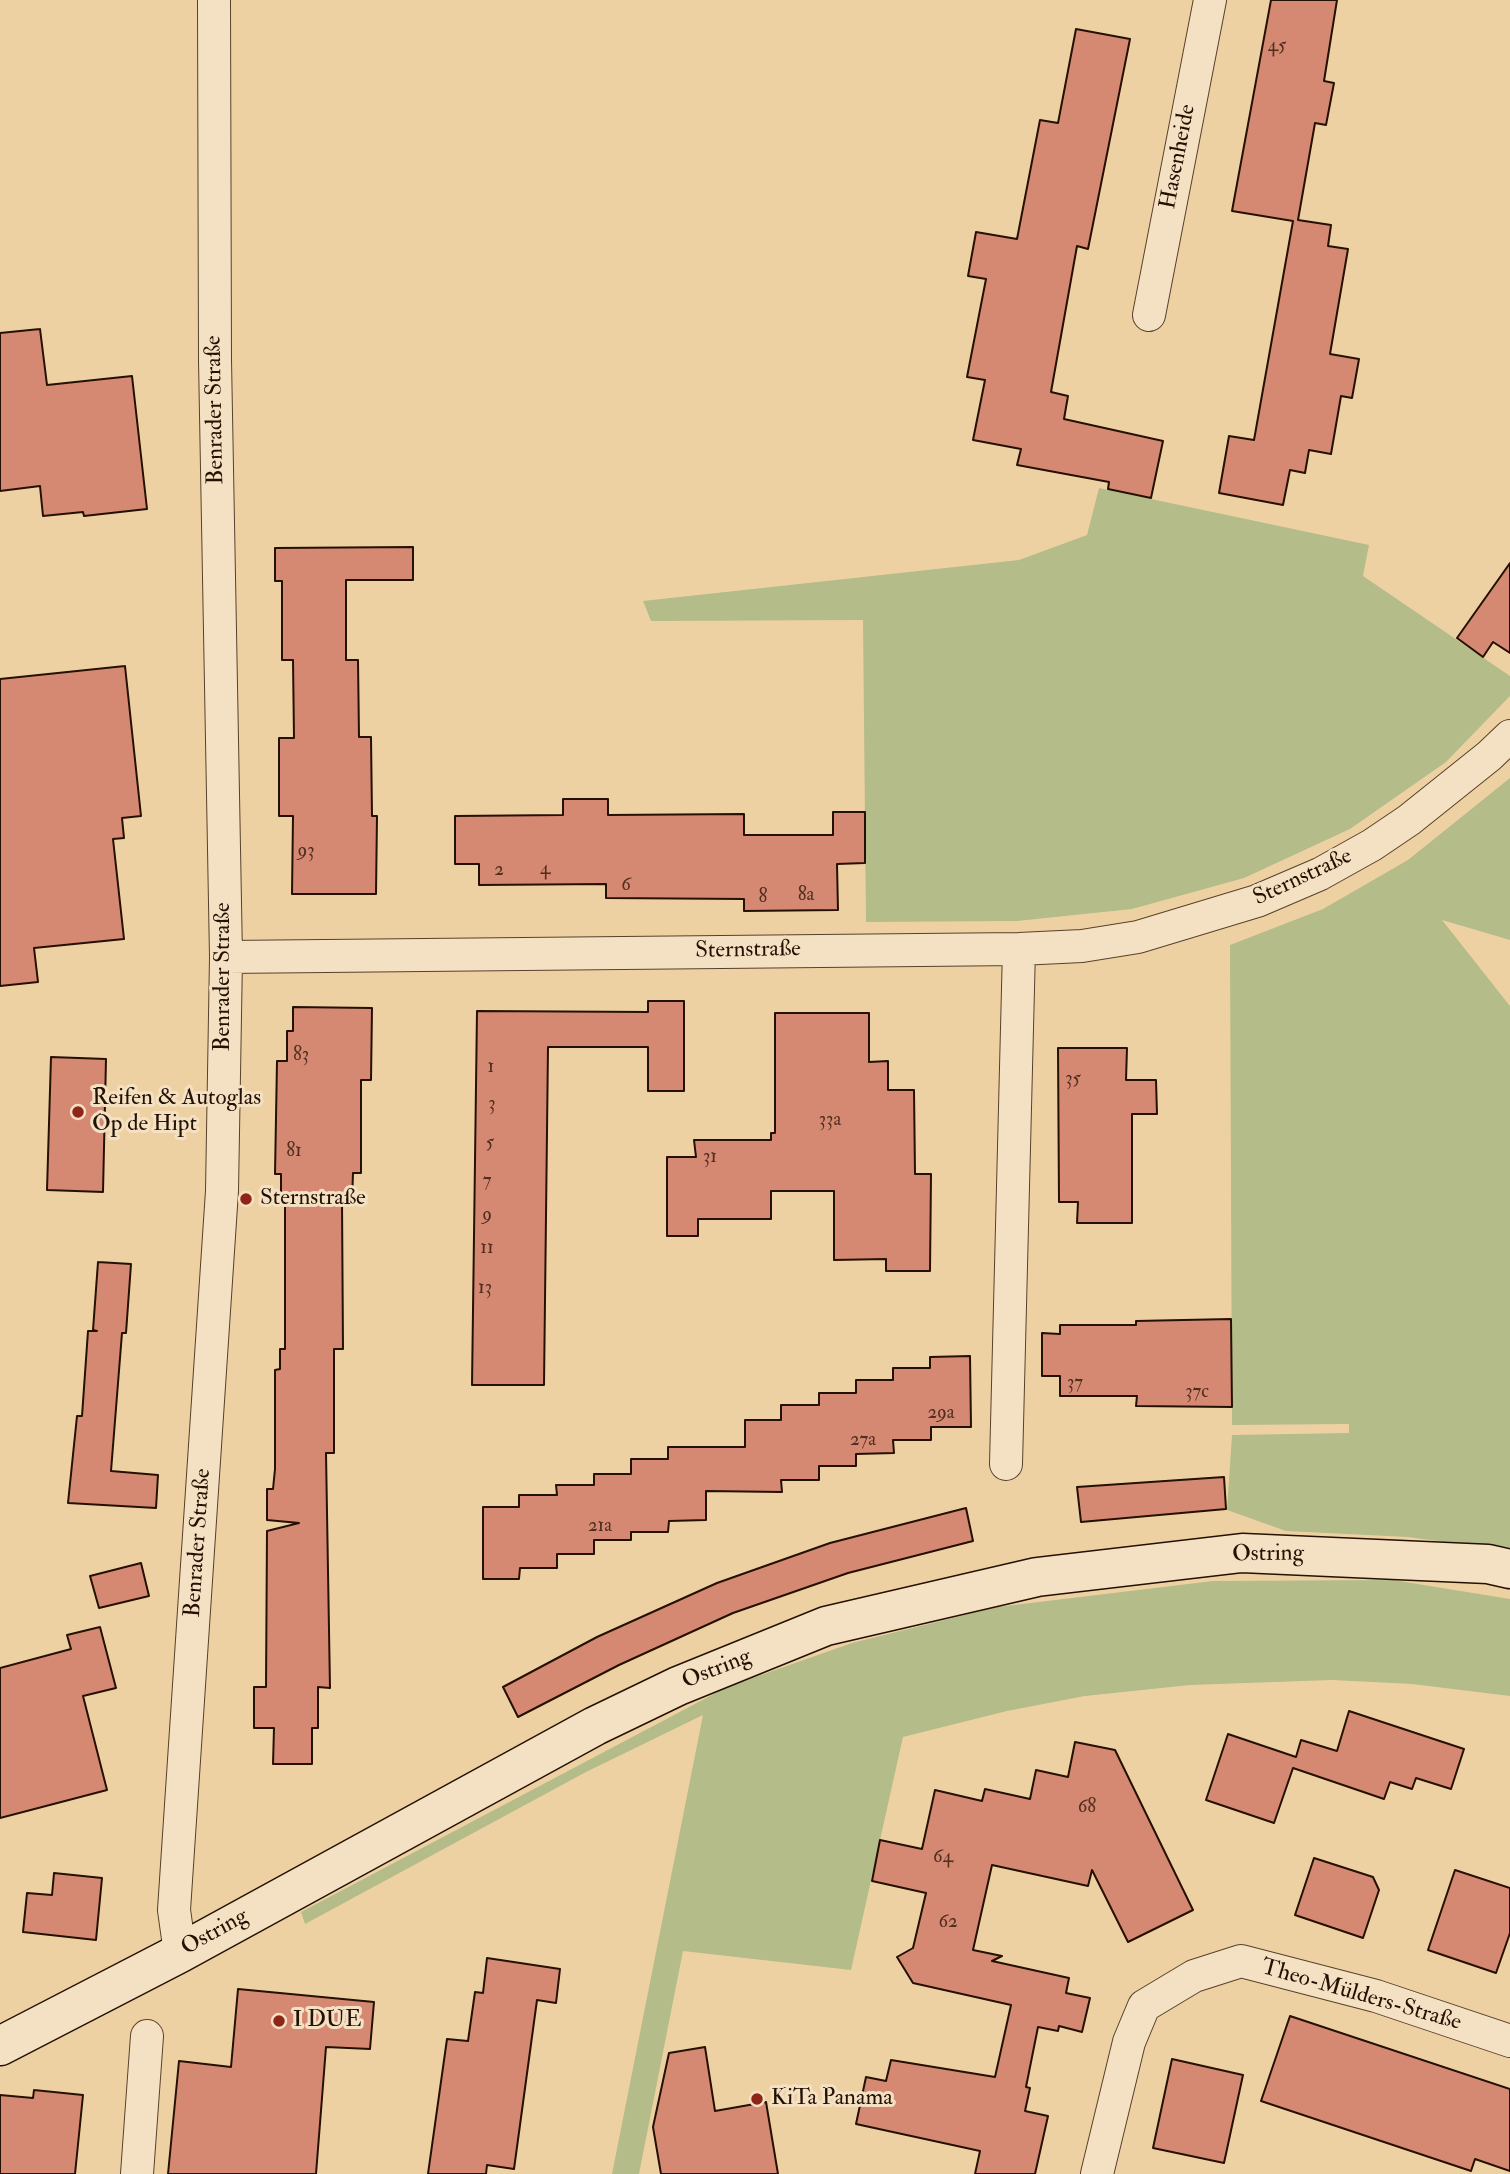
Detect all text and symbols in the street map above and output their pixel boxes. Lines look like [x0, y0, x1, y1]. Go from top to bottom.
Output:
house number: 45 [1268, 36, 1286, 58]
street label: Hasenheide [1155, 102, 1203, 212]
street label: Benrader Straße [201, 335, 231, 485]
house number: 93 [297, 841, 315, 863]
street label: Sternstraße [1249, 843, 1357, 913]
house number: 4 [540, 859, 550, 881]
house number: 2 [494, 860, 504, 882]
house number: 6 [621, 875, 631, 897]
house number: 8a [798, 885, 814, 907]
house number: 8 [759, 887, 767, 909]
street label: Benrader Straße [210, 902, 238, 1052]
street label: Sternstraße [695, 936, 801, 966]
house number: 83 [293, 1045, 309, 1067]
house number: 1 [488, 1057, 494, 1079]
house number: 35 [1065, 1069, 1081, 1091]
place label: Reifen & Autoglas Op de Hipt [92, 1085, 261, 1139]
house number: 3 [488, 1094, 496, 1116]
marker: Reifen & Autoglas Op de Hipt [70, 1104, 86, 1120]
house number: 33a [819, 1110, 841, 1132]
house number: 5 [486, 1133, 494, 1155]
house number: 81 [286, 1141, 302, 1163]
house number: 31 [703, 1147, 717, 1169]
house number: 7 [483, 1171, 491, 1193]
place label: Sternstraße [260, 1185, 366, 1213]
marker: Sternstraße [238, 1191, 254, 1207]
house number: 9 [482, 1205, 492, 1227]
house number: 11 [480, 1238, 494, 1260]
house number: 13 [478, 1278, 492, 1300]
house number: 37 [1067, 1373, 1083, 1395]
house number: 37c [1185, 1382, 1209, 1404]
house number: 29a [927, 1403, 955, 1425]
house number: 27a [850, 1430, 876, 1452]
street label: Benrader Straße [180, 1468, 218, 1618]
house number: 21a [588, 1516, 612, 1538]
street label: Ostring [1232, 1541, 1304, 1569]
street label: Ostring [678, 1644, 756, 1696]
house number: 68 [1078, 1797, 1096, 1819]
house number: 64 [933, 1847, 953, 1869]
street label: Ostring [177, 1903, 253, 1963]
house number: 62 [938, 1912, 958, 1934]
street label: Theo-Mülders-Straße [1258, 1954, 1464, 2038]
place label: I DUE [293, 2007, 362, 2035]
marker: I DUE [271, 2013, 287, 2029]
place label: KiTa Panama [771, 2085, 893, 2113]
marker: KiTa Panama [749, 2091, 765, 2107]

